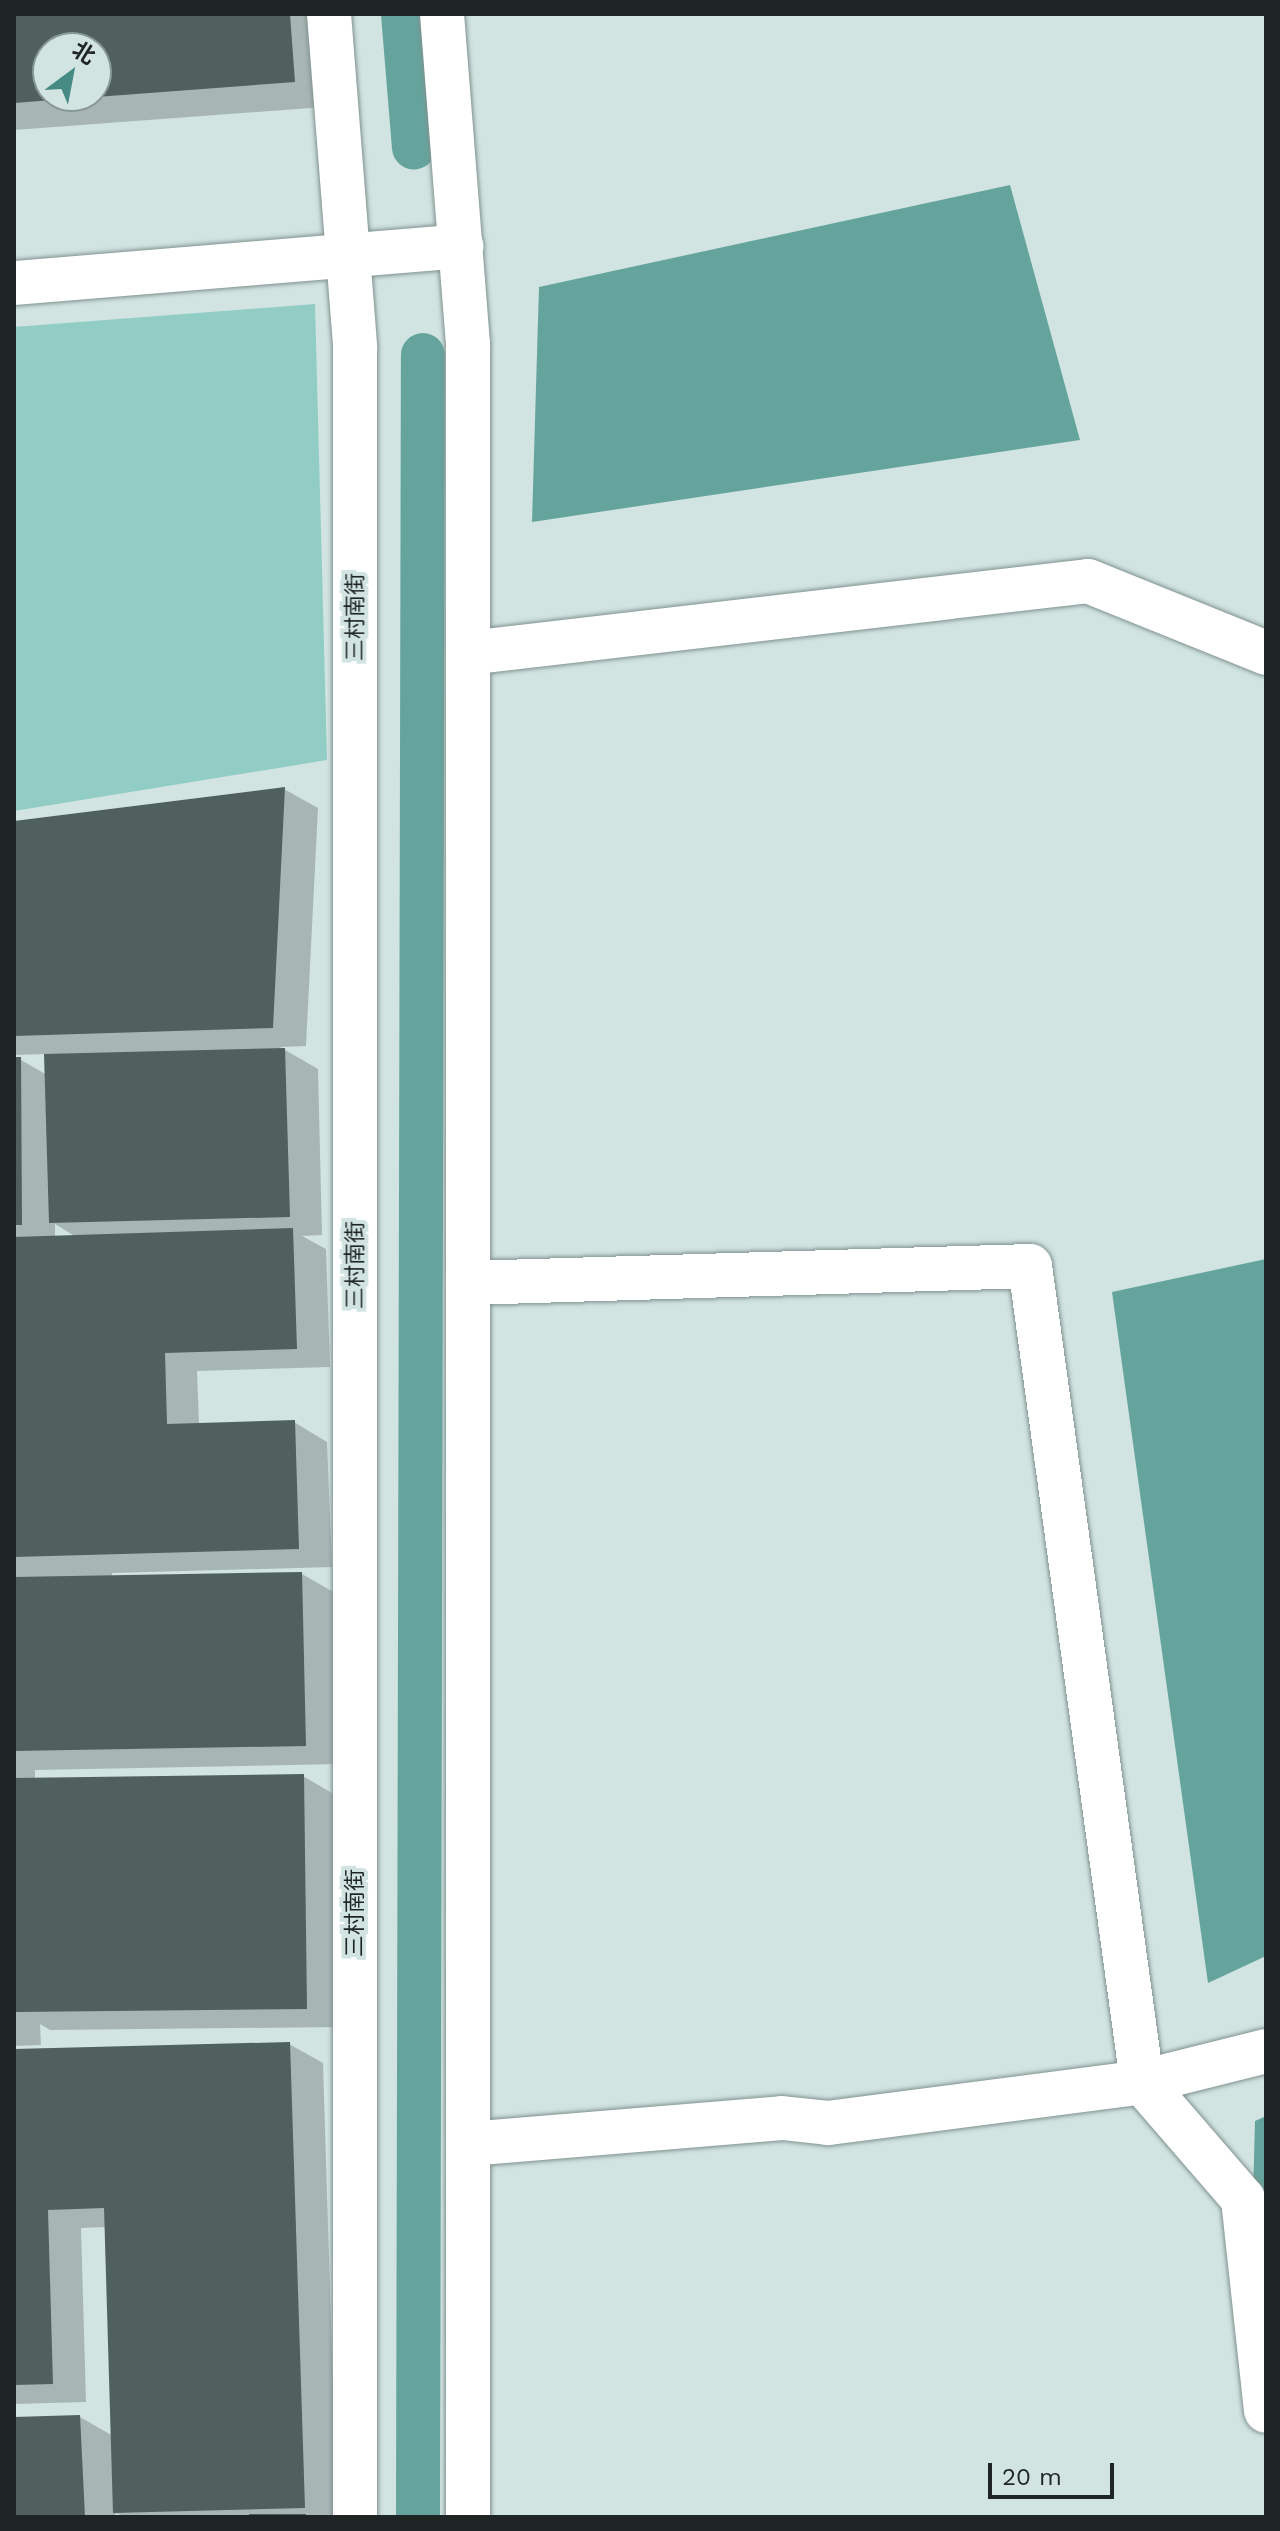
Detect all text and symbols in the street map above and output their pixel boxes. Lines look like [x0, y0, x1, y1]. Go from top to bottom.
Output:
north arrow [32, 32, 112, 112]
text: 北 [68, 36, 100, 69]
street label: 三村南街 [342, 573, 368, 661]
street label: 三村南街 [342, 1221, 368, 1309]
street label: 三村南街 [342, 1869, 368, 1957]
scale bar [992, 2447, 1118, 2497]
text: 20 m [1002, 2463, 1062, 2491]

